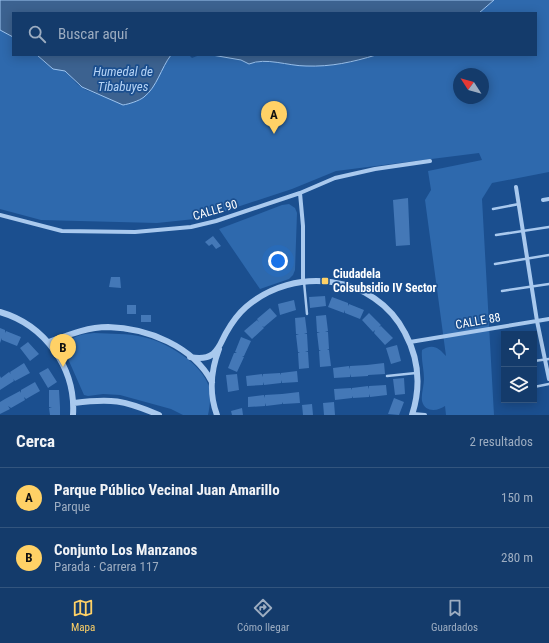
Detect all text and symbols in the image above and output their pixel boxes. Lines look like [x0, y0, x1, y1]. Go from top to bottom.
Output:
search box [12, 12, 537, 56]
icon: search [26, 23, 48, 45]
text: Buscar aquí [58, 25, 128, 43]
water label: Humedal de Tibabuyes [93, 64, 153, 94]
north arrow [453, 68, 489, 104]
pin: A [261, 101, 287, 134]
street label: CALLE 90 [191, 197, 239, 223]
your location [268, 251, 288, 271]
place label: Ciudadela Colsubsidio IV Sector [333, 267, 436, 295]
marker: Ciudadela Colsubsidio IV Sector [320, 276, 330, 286]
street label: CALLE 88 [454, 310, 502, 332]
map controls [501, 331, 537, 403]
button: locate [501, 331, 537, 367]
pin: B [50, 334, 76, 367]
button: layers [501, 367, 537, 403]
text: Cerca [16, 431, 55, 451]
text: 2 resultados [469, 434, 533, 449]
text: Parque Público Vecinal Juan Amarillo [54, 481, 280, 499]
text: A [25, 490, 33, 505]
text: 150 m [501, 490, 533, 505]
text: Parque [54, 499, 90, 514]
text: Conjunto Los Manzanos [54, 541, 197, 559]
text: B [25, 550, 33, 565]
text: 280 m [501, 550, 533, 565]
text: Parada · Carrera 117 [54, 559, 159, 574]
tab: Mapa [71, 597, 95, 634]
tab: Cómo llegar [237, 597, 289, 634]
tab: Guardados [431, 597, 478, 634]

